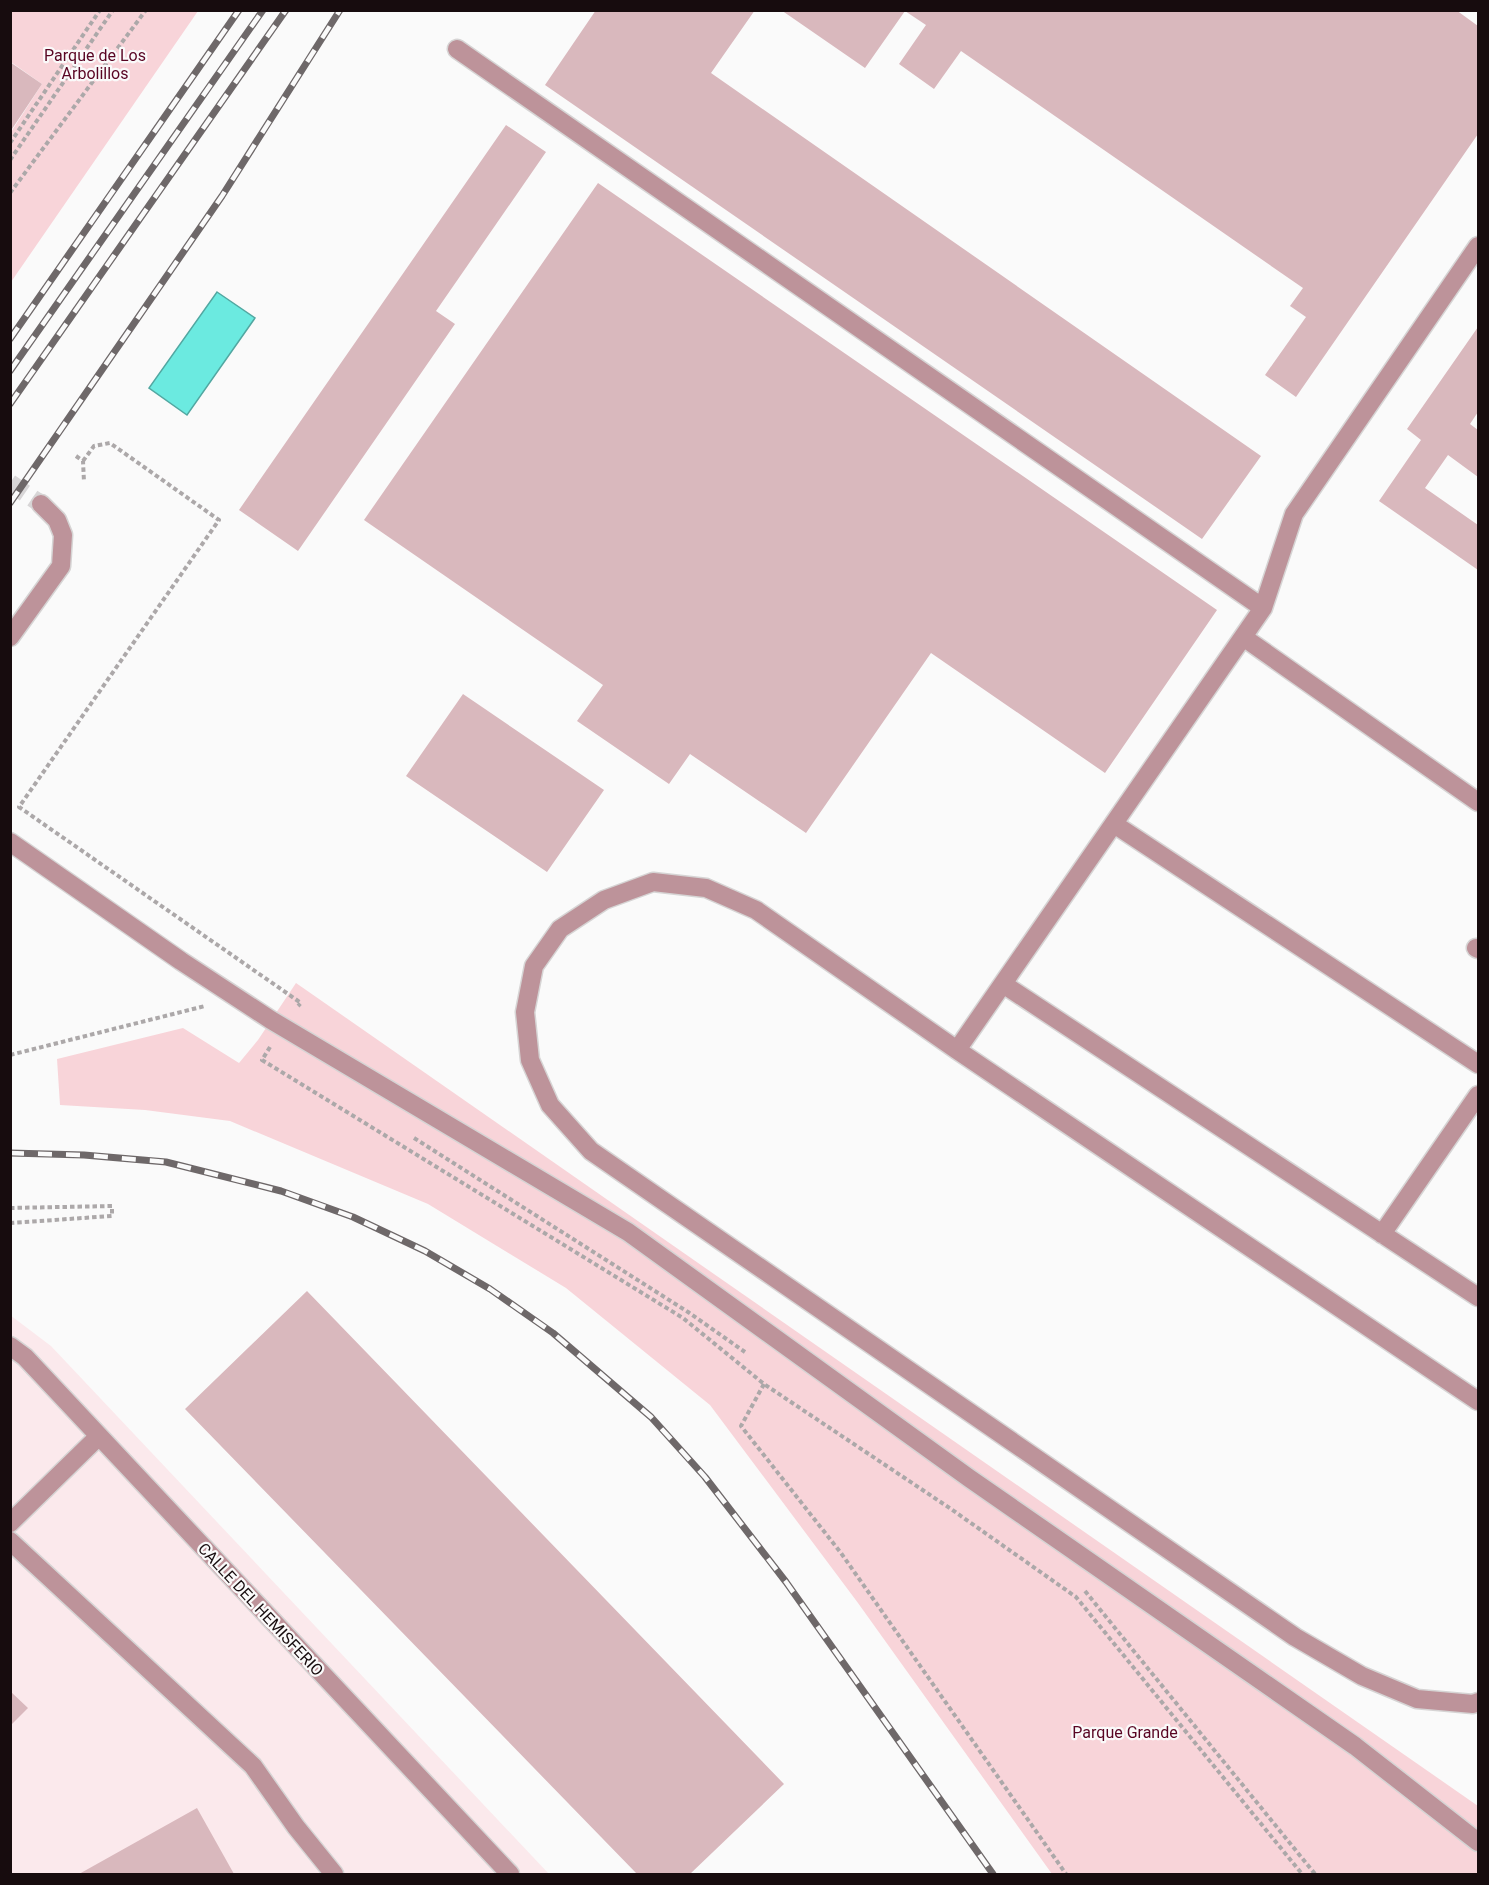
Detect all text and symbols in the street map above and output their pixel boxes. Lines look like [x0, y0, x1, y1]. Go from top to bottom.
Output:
park label: Parque de Los Arbolillos [44, 46, 146, 83]
street label: CALLE DEL HEMISFERIO [194, 1539, 327, 1680]
park label: Parque Grande [1072, 1723, 1178, 1742]

